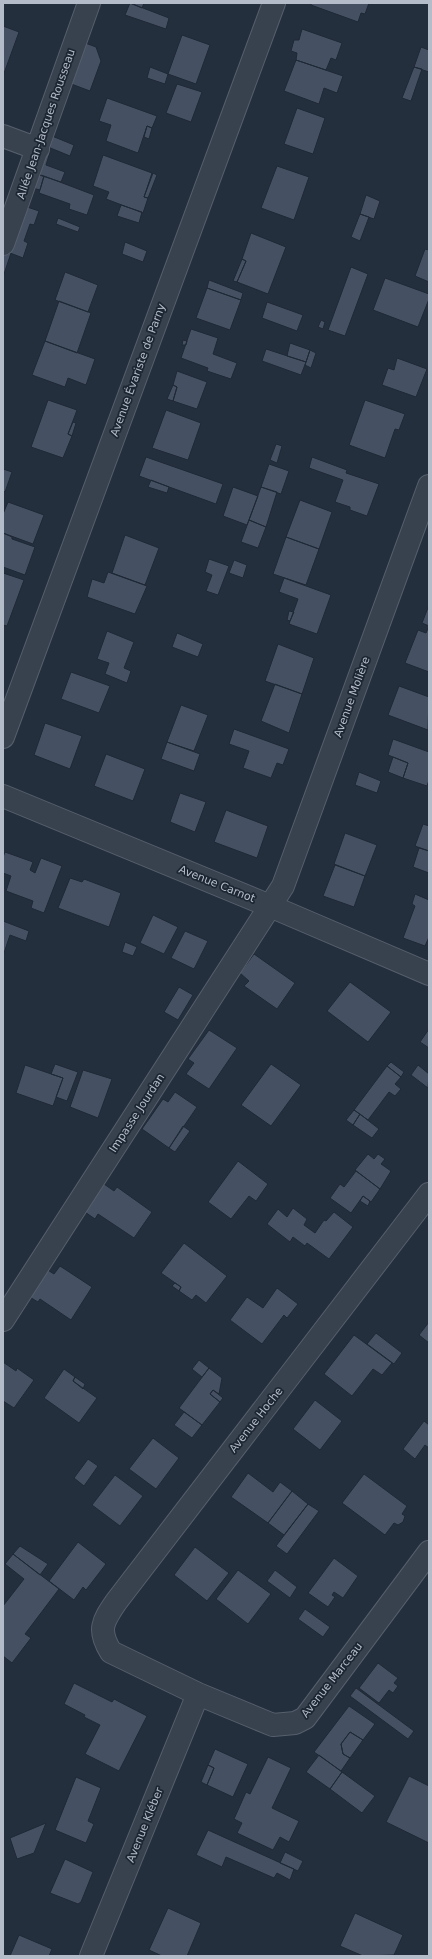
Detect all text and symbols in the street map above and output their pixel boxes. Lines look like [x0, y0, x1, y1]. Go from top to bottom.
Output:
street label: Allée Jean-Jacques Rousseau [14, 47, 78, 201]
street label: Avenue Évariste de Parny [108, 301, 168, 438]
street label: Avenue Molière [331, 655, 373, 739]
street label: Avenue Carnot [177, 863, 258, 905]
street label: Impasse Jourdan [107, 1071, 167, 1155]
street label: Avenue Hoche [227, 1385, 286, 1455]
street label: Avenue Marceau [299, 1640, 365, 1720]
street label: Avenue Kléber [124, 1785, 166, 1864]

